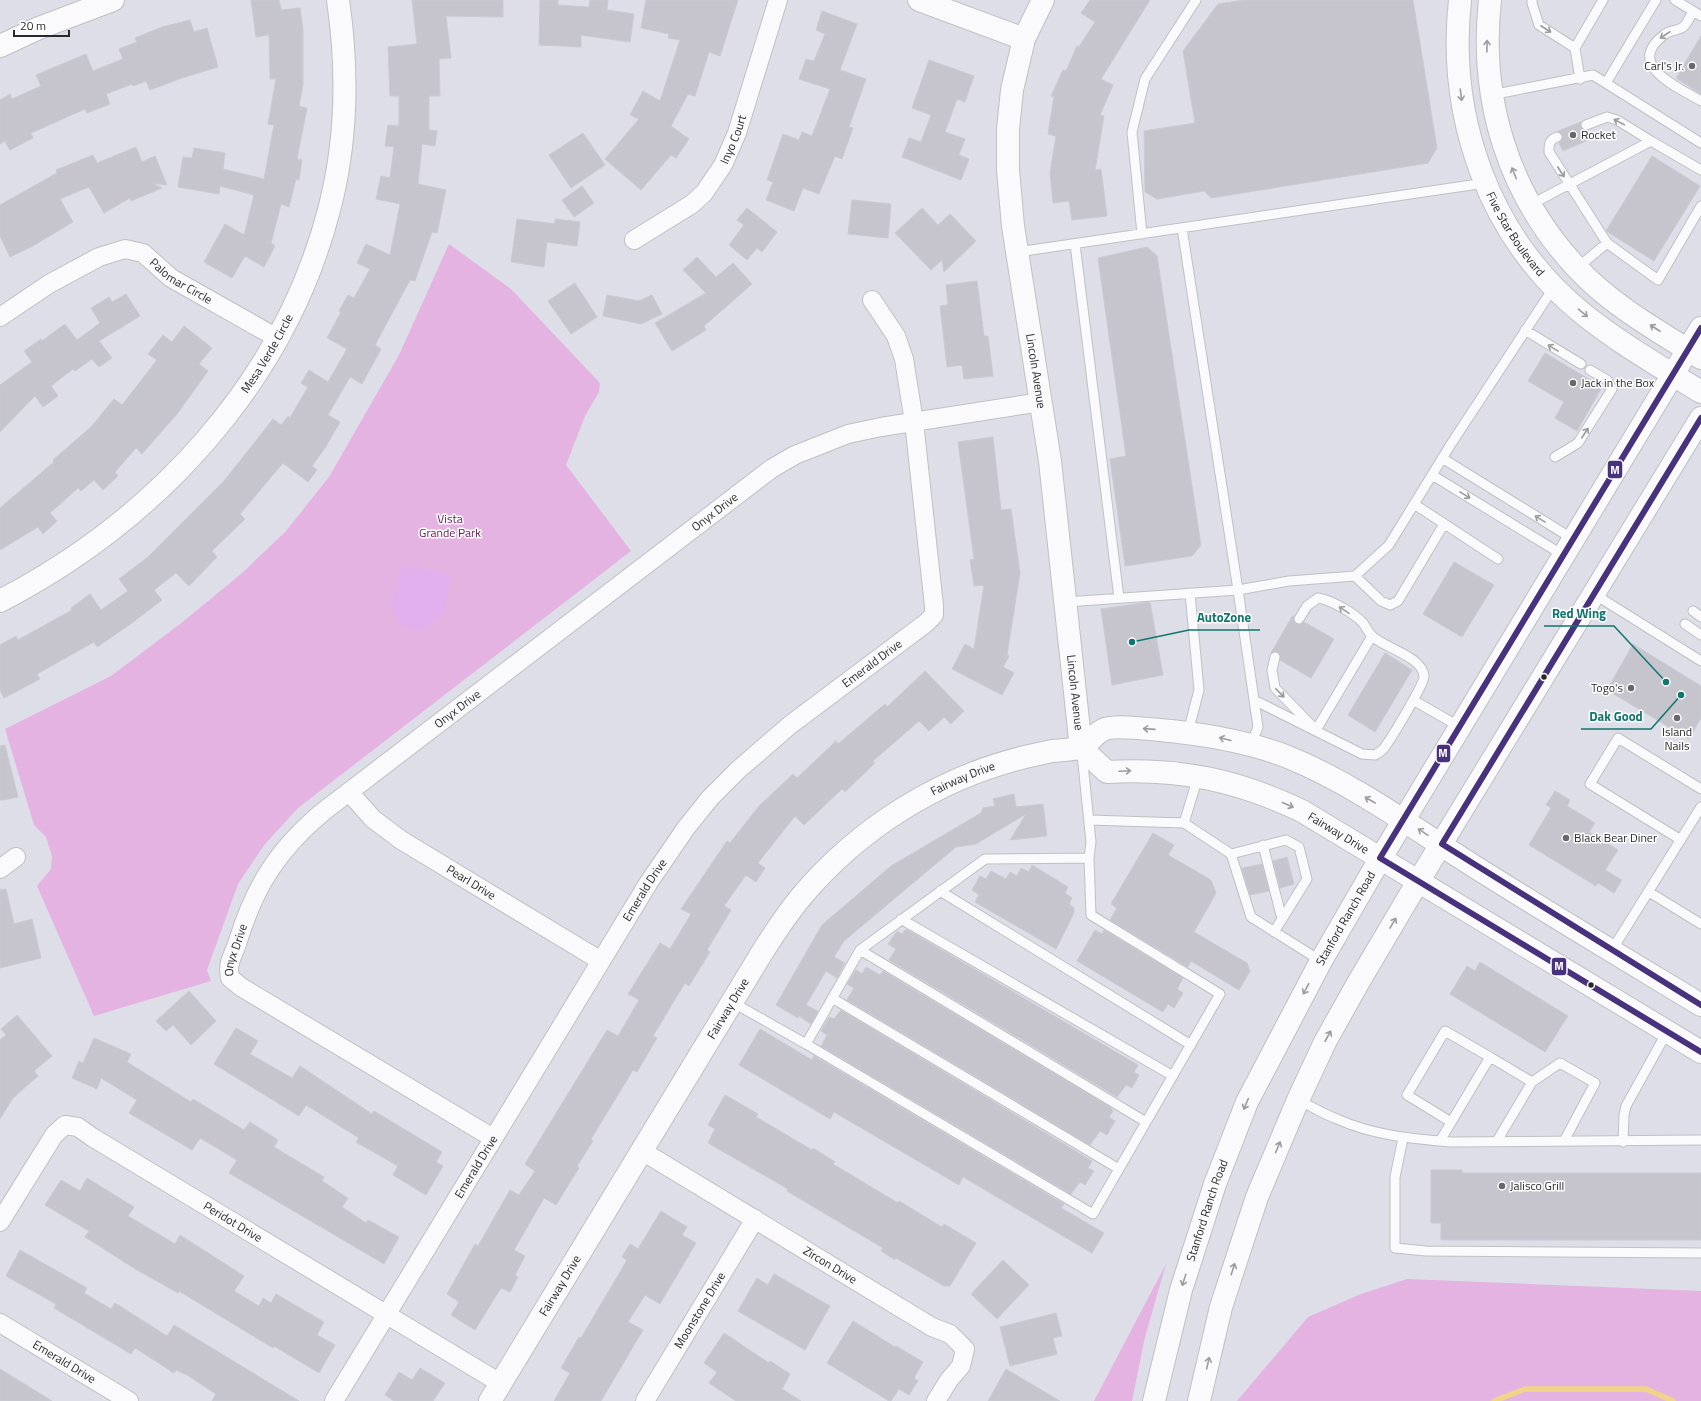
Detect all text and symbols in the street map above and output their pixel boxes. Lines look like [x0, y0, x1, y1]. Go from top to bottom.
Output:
scale bar [14, 12, 69, 38]
text: 20 m [20, 16, 46, 35]
one-way arrow [1541, 25, 1552, 34]
one-way arrow [1660, 31, 1671, 39]
one-way arrow [1483, 40, 1491, 53]
place label: Carl's Jr. [1644, 56, 1684, 75]
marker: Carl's Jr. [1687, 61, 1697, 71]
one-way arrow [1457, 88, 1465, 101]
street label: Inyo Court [715, 112, 751, 167]
one-way arrow [1614, 118, 1626, 125]
place label: Rocket [1581, 125, 1616, 144]
marker: Rocket [1568, 130, 1578, 140]
one-way arrow [1557, 166, 1565, 177]
one-way arrow [1509, 167, 1517, 179]
street label: Five Star Boulevard [1482, 188, 1550, 280]
street label: Palomar Circle [145, 253, 216, 309]
one-way arrow [1578, 309, 1588, 318]
street label: Mesa Verde Circle [236, 311, 298, 397]
one-way arrow [1649, 324, 1661, 332]
street label: Lincoln Avenue [1021, 332, 1052, 410]
one-way arrow [1547, 343, 1559, 351]
place label: Jack in the Box [1581, 373, 1655, 392]
marker: Jack in the Box [1568, 378, 1578, 388]
one-way arrow [1581, 427, 1589, 439]
line badge: M [1607, 460, 1623, 479]
text: M [1610, 462, 1620, 478]
street label: Onyx Drive [687, 488, 742, 536]
one-way arrow [1459, 492, 1471, 500]
park label: Vista Grande Park [419, 509, 481, 542]
one-way arrow [1535, 515, 1546, 523]
callout: Red Wing [1544, 601, 1614, 626]
text: Red Wing [1552, 603, 1606, 623]
callout: AutoZone [1189, 605, 1260, 630]
one-way arrow [1339, 606, 1350, 614]
text: AutoZone [1197, 607, 1251, 627]
street label: Emerald Drive [838, 634, 906, 692]
street label: Lincoln Avenue [1062, 654, 1089, 731]
unlabelled marker [1539, 672, 1549, 682]
place label: Togo's [1591, 678, 1623, 697]
marker: Togo's [1626, 683, 1636, 693]
street label: Onyx Drive [430, 684, 485, 733]
one-way arrow [1275, 688, 1285, 698]
callout: Dak Good [1581, 704, 1651, 729]
text: Dak Good [1589, 706, 1643, 726]
marker: Island Nails [1672, 713, 1682, 723]
place label: Island Nails [1662, 722, 1692, 755]
one-way arrow [1143, 726, 1156, 733]
one-way arrow [1219, 735, 1232, 742]
line badge: M [1436, 744, 1451, 763]
text: M [1438, 745, 1448, 761]
street label: Fairway Drive [927, 756, 997, 800]
one-way arrow [1118, 767, 1131, 775]
one-way arrow [1364, 795, 1376, 803]
one-way arrow [1282, 802, 1294, 809]
street label: Fairway Drive [1304, 807, 1373, 858]
one-way arrow [1418, 828, 1429, 836]
place label: Black Bear Diner [1574, 828, 1657, 847]
marker: Black Bear Diner [1561, 833, 1571, 843]
street label: Emerald Drive [617, 855, 671, 925]
street label: Pearl Drive [443, 860, 500, 904]
street label: Stanford Ranch Road [1310, 867, 1380, 969]
one-way arrow [1390, 917, 1398, 929]
street label: Onyx Drive [219, 921, 252, 977]
line badge: M [1551, 957, 1567, 976]
text: M [1554, 958, 1564, 974]
street label: Fairway Drive [702, 974, 754, 1043]
unlabelled marker [1586, 980, 1596, 990]
one-way arrow [1302, 983, 1309, 995]
one-way arrow [1325, 1030, 1333, 1042]
one-way arrow [1242, 1098, 1249, 1110]
street label: Emerald Drive [449, 1131, 502, 1202]
one-way arrow [1275, 1142, 1282, 1154]
street label: Stanford Ranch Road [1181, 1156, 1233, 1264]
place label: Jalisco Grill [1510, 1176, 1564, 1195]
marker: Jalisco Grill [1497, 1181, 1507, 1191]
street label: Peridot Drive [200, 1196, 266, 1247]
street label: Zircon Drive [800, 1241, 861, 1288]
street label: Fairway Drive [534, 1251, 585, 1320]
one-way arrow [1230, 1264, 1238, 1276]
street label: Moonstone Drive [669, 1268, 730, 1352]
one-way arrow [1180, 1273, 1187, 1286]
street label: Emerald Drive [29, 1335, 100, 1388]
one-way arrow [1205, 1357, 1213, 1370]

